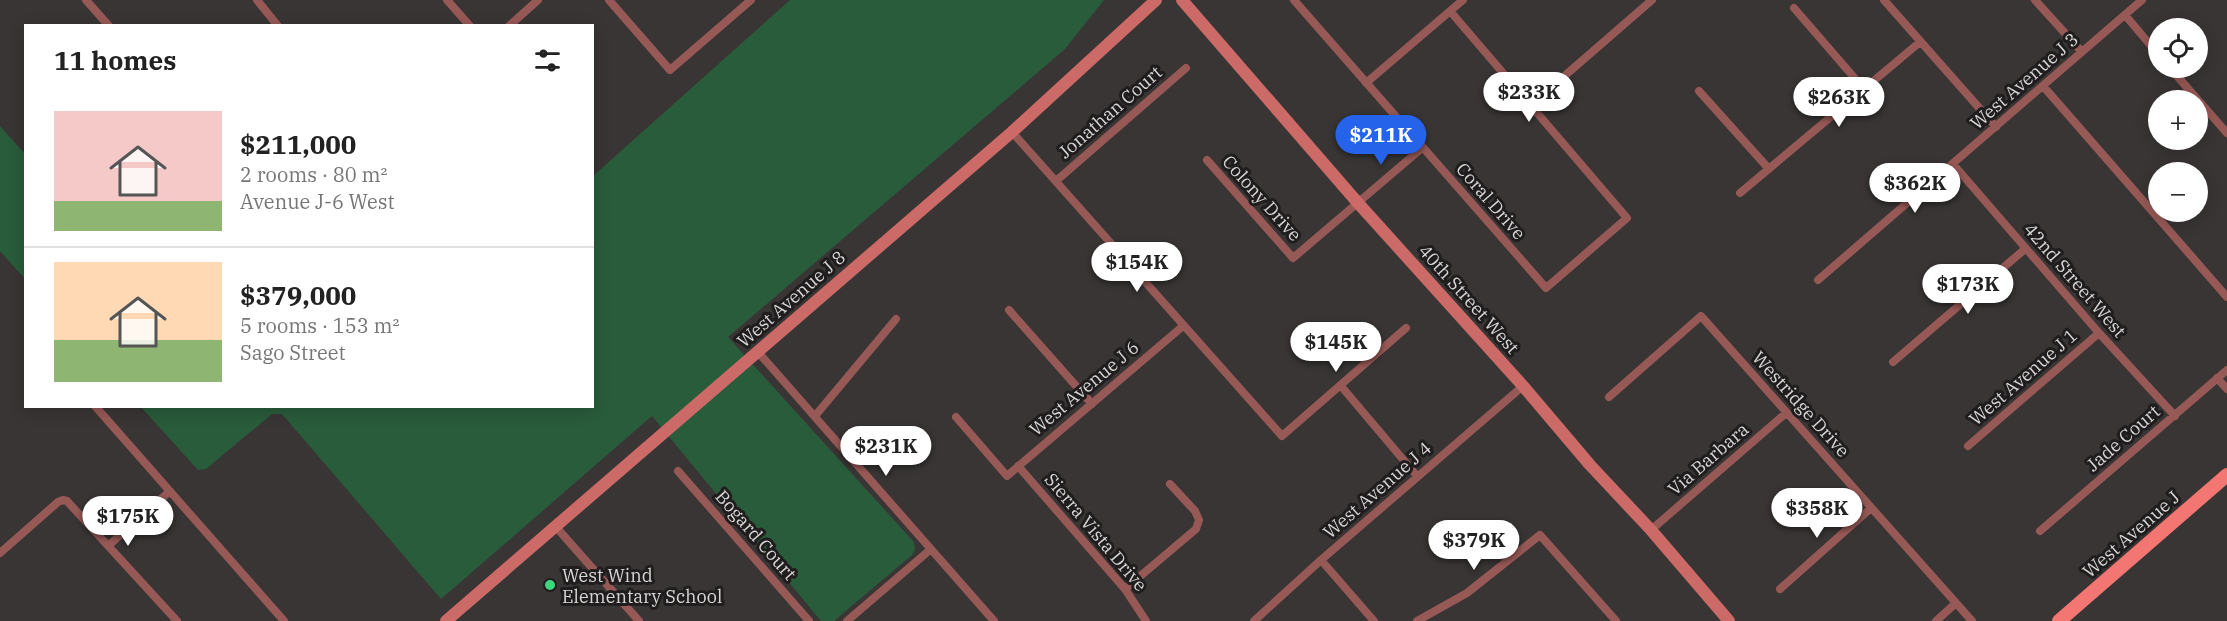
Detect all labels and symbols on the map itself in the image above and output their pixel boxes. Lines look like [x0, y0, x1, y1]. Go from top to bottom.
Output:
street label: West Avenue J 3 [1965, 28, 2083, 134]
street label: Jonathan Court [1053, 61, 1167, 163]
pin: $233K [1487, 72, 1571, 123]
pin: $263K [1797, 77, 1881, 128]
pin: $211K [1339, 115, 1423, 166]
street label: Colony Drive [1217, 150, 1307, 246]
street label: Coral Drive [1451, 158, 1531, 244]
pin: $362K [1873, 163, 1957, 214]
street label: 42nd Street West [2019, 218, 2131, 342]
street label: 40th Street West [1414, 240, 1524, 358]
pin: $154K [1095, 242, 1179, 293]
street label: West Avenue J 8 [732, 246, 850, 352]
pin: $173K [1926, 264, 2010, 315]
pin: $145K [1294, 322, 1378, 373]
street label: West Avenue J 1 [1964, 324, 2082, 430]
street label: West Avenue J 6 [1024, 335, 1144, 441]
street label: Westridge Drive [1747, 346, 1855, 462]
street label: Jade Court [2081, 400, 2165, 476]
street label: Via Barbara [1663, 418, 1753, 500]
pin: $231K [844, 426, 928, 477]
street label: West Avenue J 4 [1318, 437, 1436, 543]
street label: Sierra Vista Drive [1040, 468, 1152, 596]
street label: Bogard Court [711, 485, 801, 585]
street label: West Avenue J [2078, 486, 2184, 582]
pin: $358K [1775, 488, 1859, 539]
pin: $175K [86, 496, 170, 547]
pin: $379K [1432, 520, 1516, 571]
place label: West Wind Elementary School [562, 564, 722, 608]
marker: West Wind Elementary School [543, 578, 557, 592]

